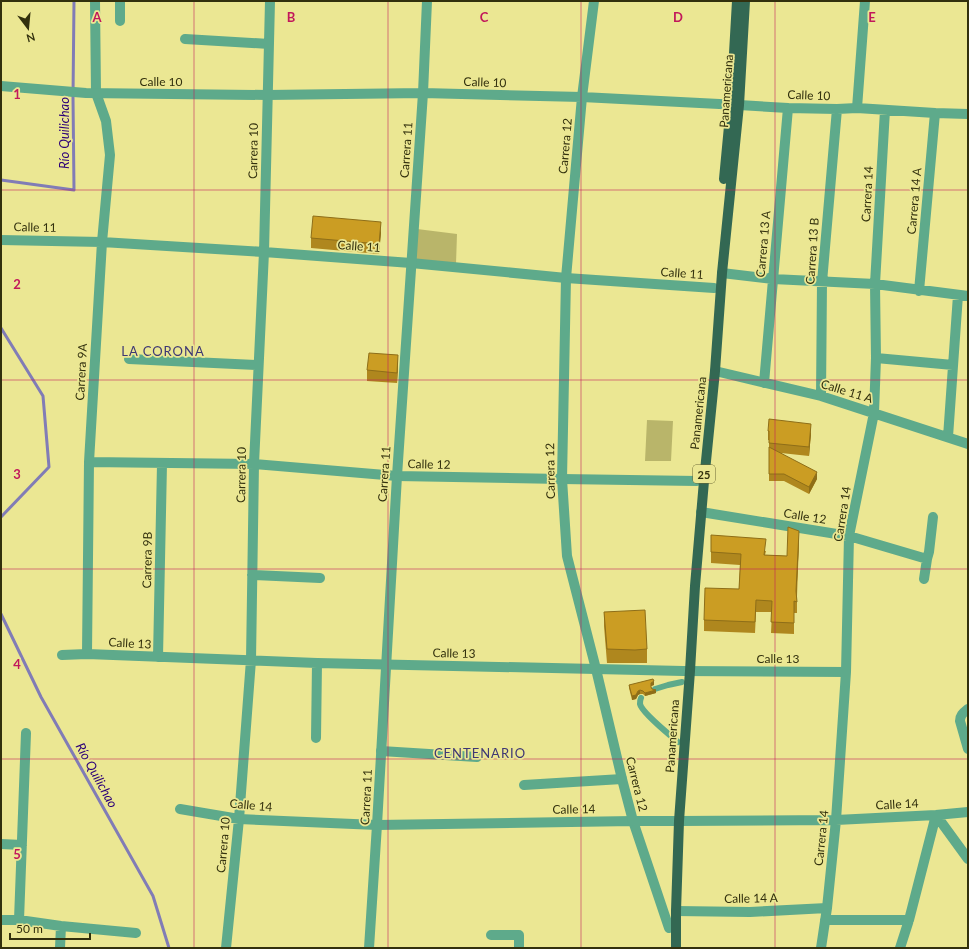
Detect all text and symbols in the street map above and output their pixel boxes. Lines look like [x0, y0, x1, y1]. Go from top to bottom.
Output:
north arrow [8, 8, 48, 48]
text: A [91, 9, 102, 25]
text: B [287, 9, 296, 25]
text: C [480, 9, 489, 25]
text: D [673, 9, 683, 25]
text: E [868, 9, 876, 25]
text: N [25, 31, 37, 46]
street label: Panamericana [716, 54, 736, 128]
street label: Calle 10 [140, 74, 183, 89]
street label: Calle 10 [463, 74, 507, 90]
text: 1 [13, 86, 21, 102]
street label: Calle 10 [787, 87, 831, 103]
water label: Río Quilichao [56, 97, 72, 169]
street label: Carrera 12 [555, 117, 575, 175]
street label: Carrera 11 [397, 121, 415, 178]
street label: Carrera 10 [245, 123, 261, 179]
street label: Carrera 14 [858, 166, 876, 222]
street label: Carrera 14 A [904, 166, 924, 235]
street label: Carrera 13 A [753, 209, 773, 278]
street label: Carrera 13 B [802, 217, 822, 285]
street label: Calle 11 [13, 219, 57, 235]
street label: Calle 11 [337, 237, 381, 255]
street label: Calle 11 [660, 264, 704, 282]
text: 2 [13, 276, 21, 292]
street label: Carrera 9A [72, 342, 90, 401]
district label: LA CORONA [121, 343, 205, 359]
street label: Panamericana [687, 376, 709, 450]
street label: Calle 11 A [819, 376, 876, 406]
street label: Carrera 12 [542, 443, 558, 499]
street label: Carrera 11 [375, 445, 393, 502]
street label: Carrera 10 [233, 447, 249, 503]
street label: Calle 12 [407, 456, 451, 472]
road number: 25 [693, 465, 715, 483]
text: 3 [13, 466, 21, 482]
street label: Carrera 14 [830, 485, 854, 543]
street label: Calle 12 [783, 505, 827, 527]
street label: Carrera 9B [139, 531, 155, 589]
street label: Calle 13 [108, 634, 152, 652]
street label: Calle 13 [432, 645, 476, 661]
street label: Calle 13 [757, 651, 800, 666]
text: 4 [13, 656, 21, 672]
street label: Panamericana [662, 699, 682, 773]
water label: Río Quilichao [73, 740, 122, 811]
district label: CENTENARIO [434, 745, 526, 761]
street label: Carrera 12 [623, 755, 651, 813]
street label: Carrera 11 [357, 769, 375, 825]
street label: Calle 14 [875, 795, 919, 813]
street label: Calle 14 [229, 796, 273, 814]
street label: Calle 14 [552, 801, 596, 817]
street label: Carrera 14 [811, 809, 831, 867]
street label: Carrera 10 [213, 816, 233, 874]
text: 5 [13, 846, 21, 862]
street label: Calle 14 A [724, 890, 779, 906]
scale bar [10, 915, 90, 941]
text: 50 m [16, 921, 43, 936]

